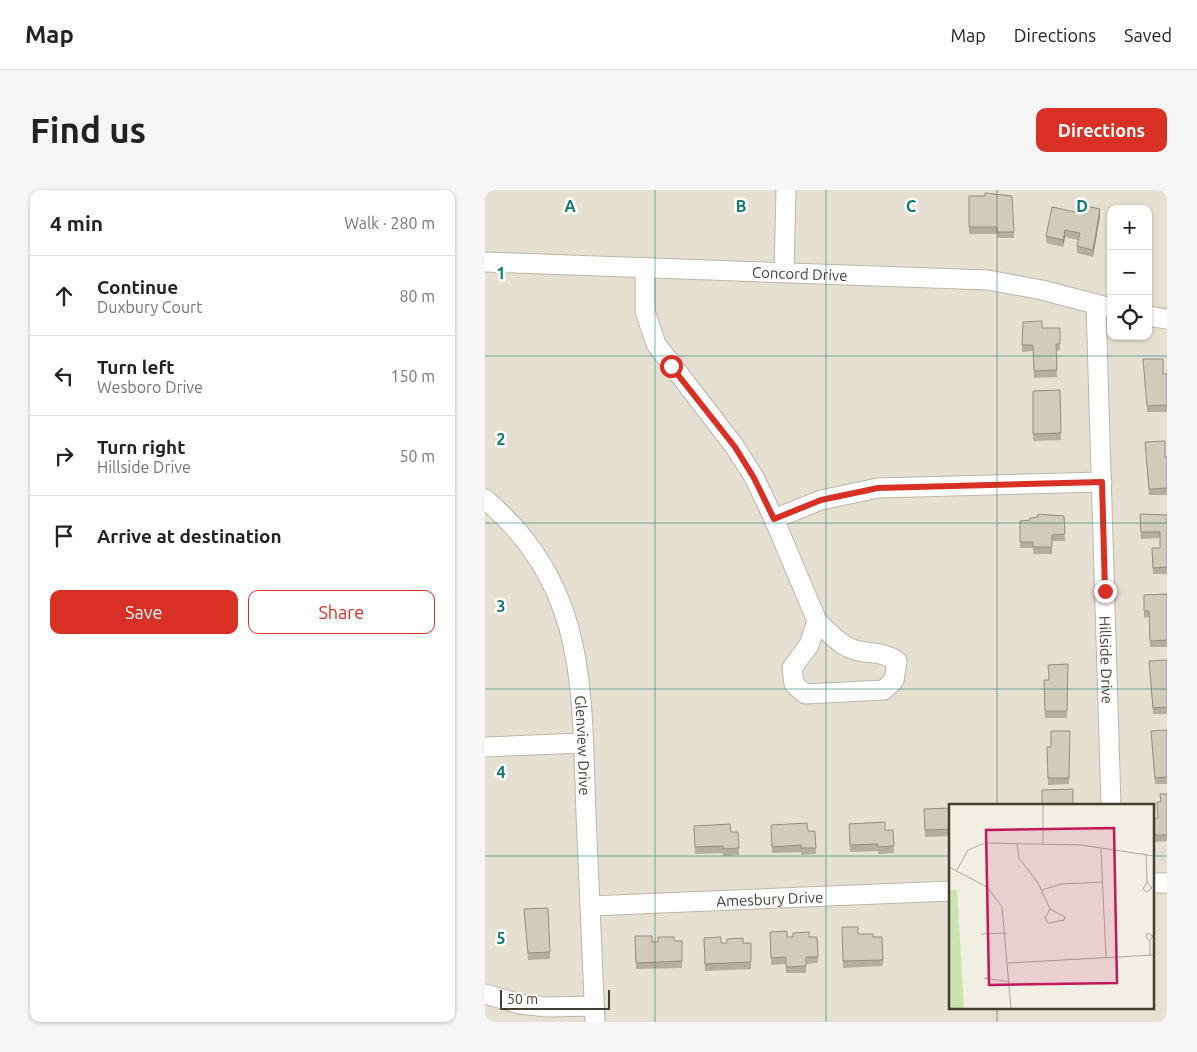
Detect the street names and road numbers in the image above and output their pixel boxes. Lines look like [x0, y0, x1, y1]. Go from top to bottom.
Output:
street label: Concord Drive [752, 263, 848, 283]
street label: Hillside Drive [1097, 616, 1116, 704]
street label: Glenview Drive [572, 694, 594, 796]
street label: Amesbury Drive [716, 888, 824, 909]

